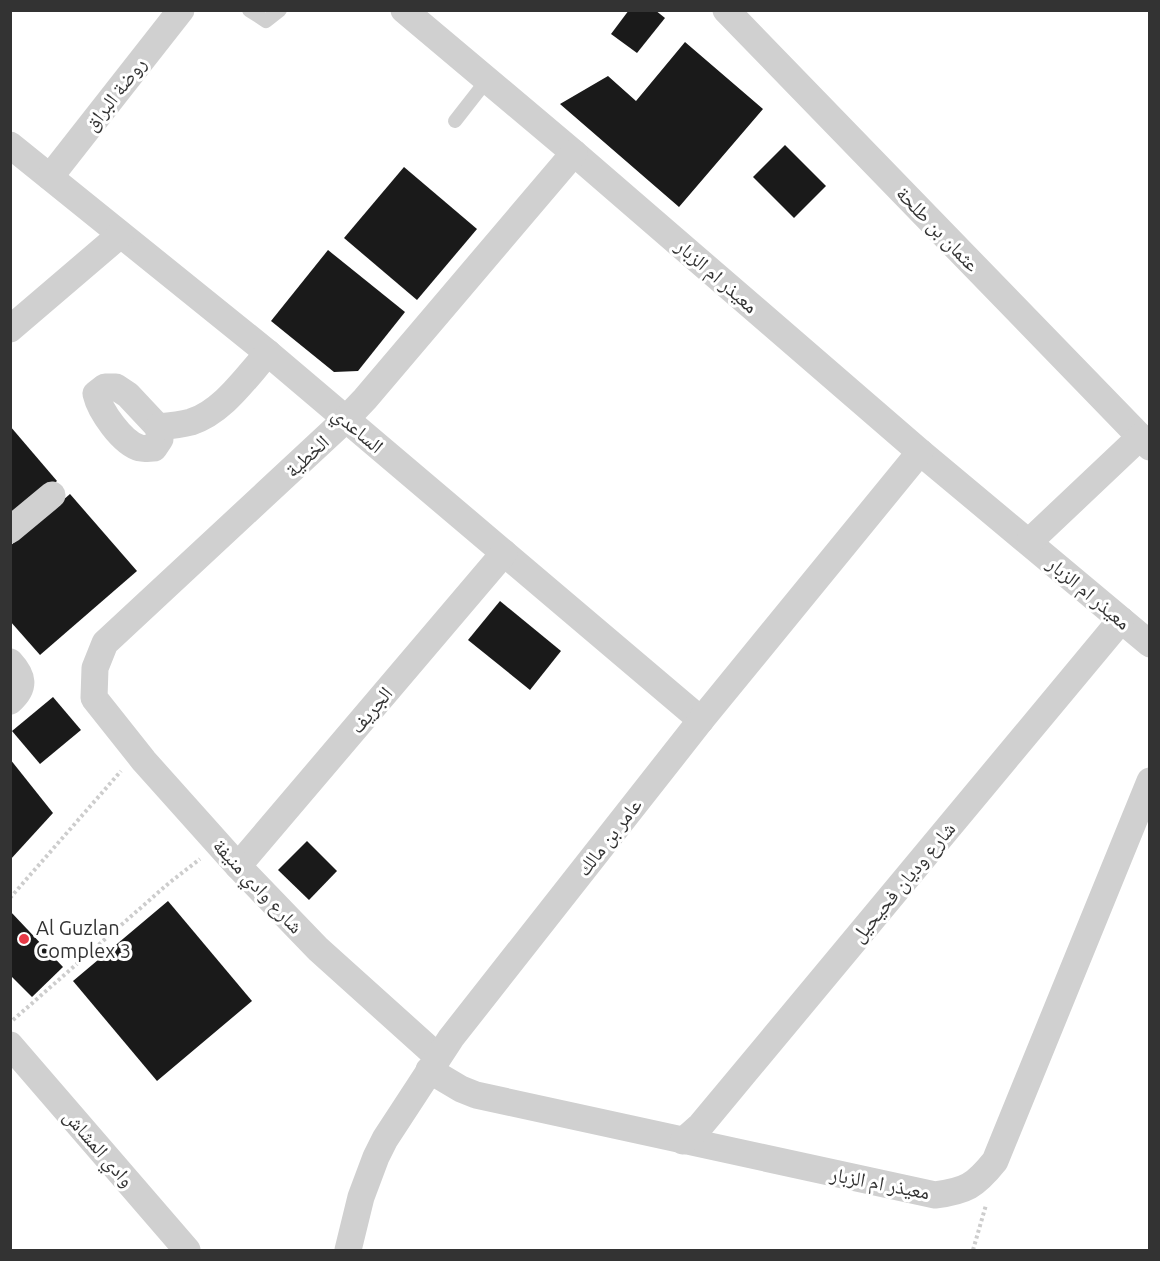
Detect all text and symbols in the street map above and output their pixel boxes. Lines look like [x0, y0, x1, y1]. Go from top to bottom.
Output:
street label: روضة البراق [79, 52, 151, 136]
street label: عثمان بن طلحة [891, 181, 985, 277]
street label: معيذر ام الزبار [669, 233, 763, 320]
street label: الساعدي [325, 402, 388, 461]
street label: الخطية [280, 430, 333, 482]
street label: معيذر ام الزبار [1041, 551, 1135, 636]
street label: الجريف [345, 682, 397, 738]
street label: عامر بن مالك [571, 793, 647, 881]
street label: شارع وديان فحيحيل [846, 817, 961, 948]
street label: شارع وادي منيفة [205, 834, 308, 941]
place label: Al Guzlan Complex 3 [36, 916, 131, 962]
marker: Al Guzlan Complex 3 [17, 932, 31, 946]
street label: وادي المشاش [56, 1104, 139, 1194]
street label: معيذر ام الزبار [827, 1161, 932, 1206]

